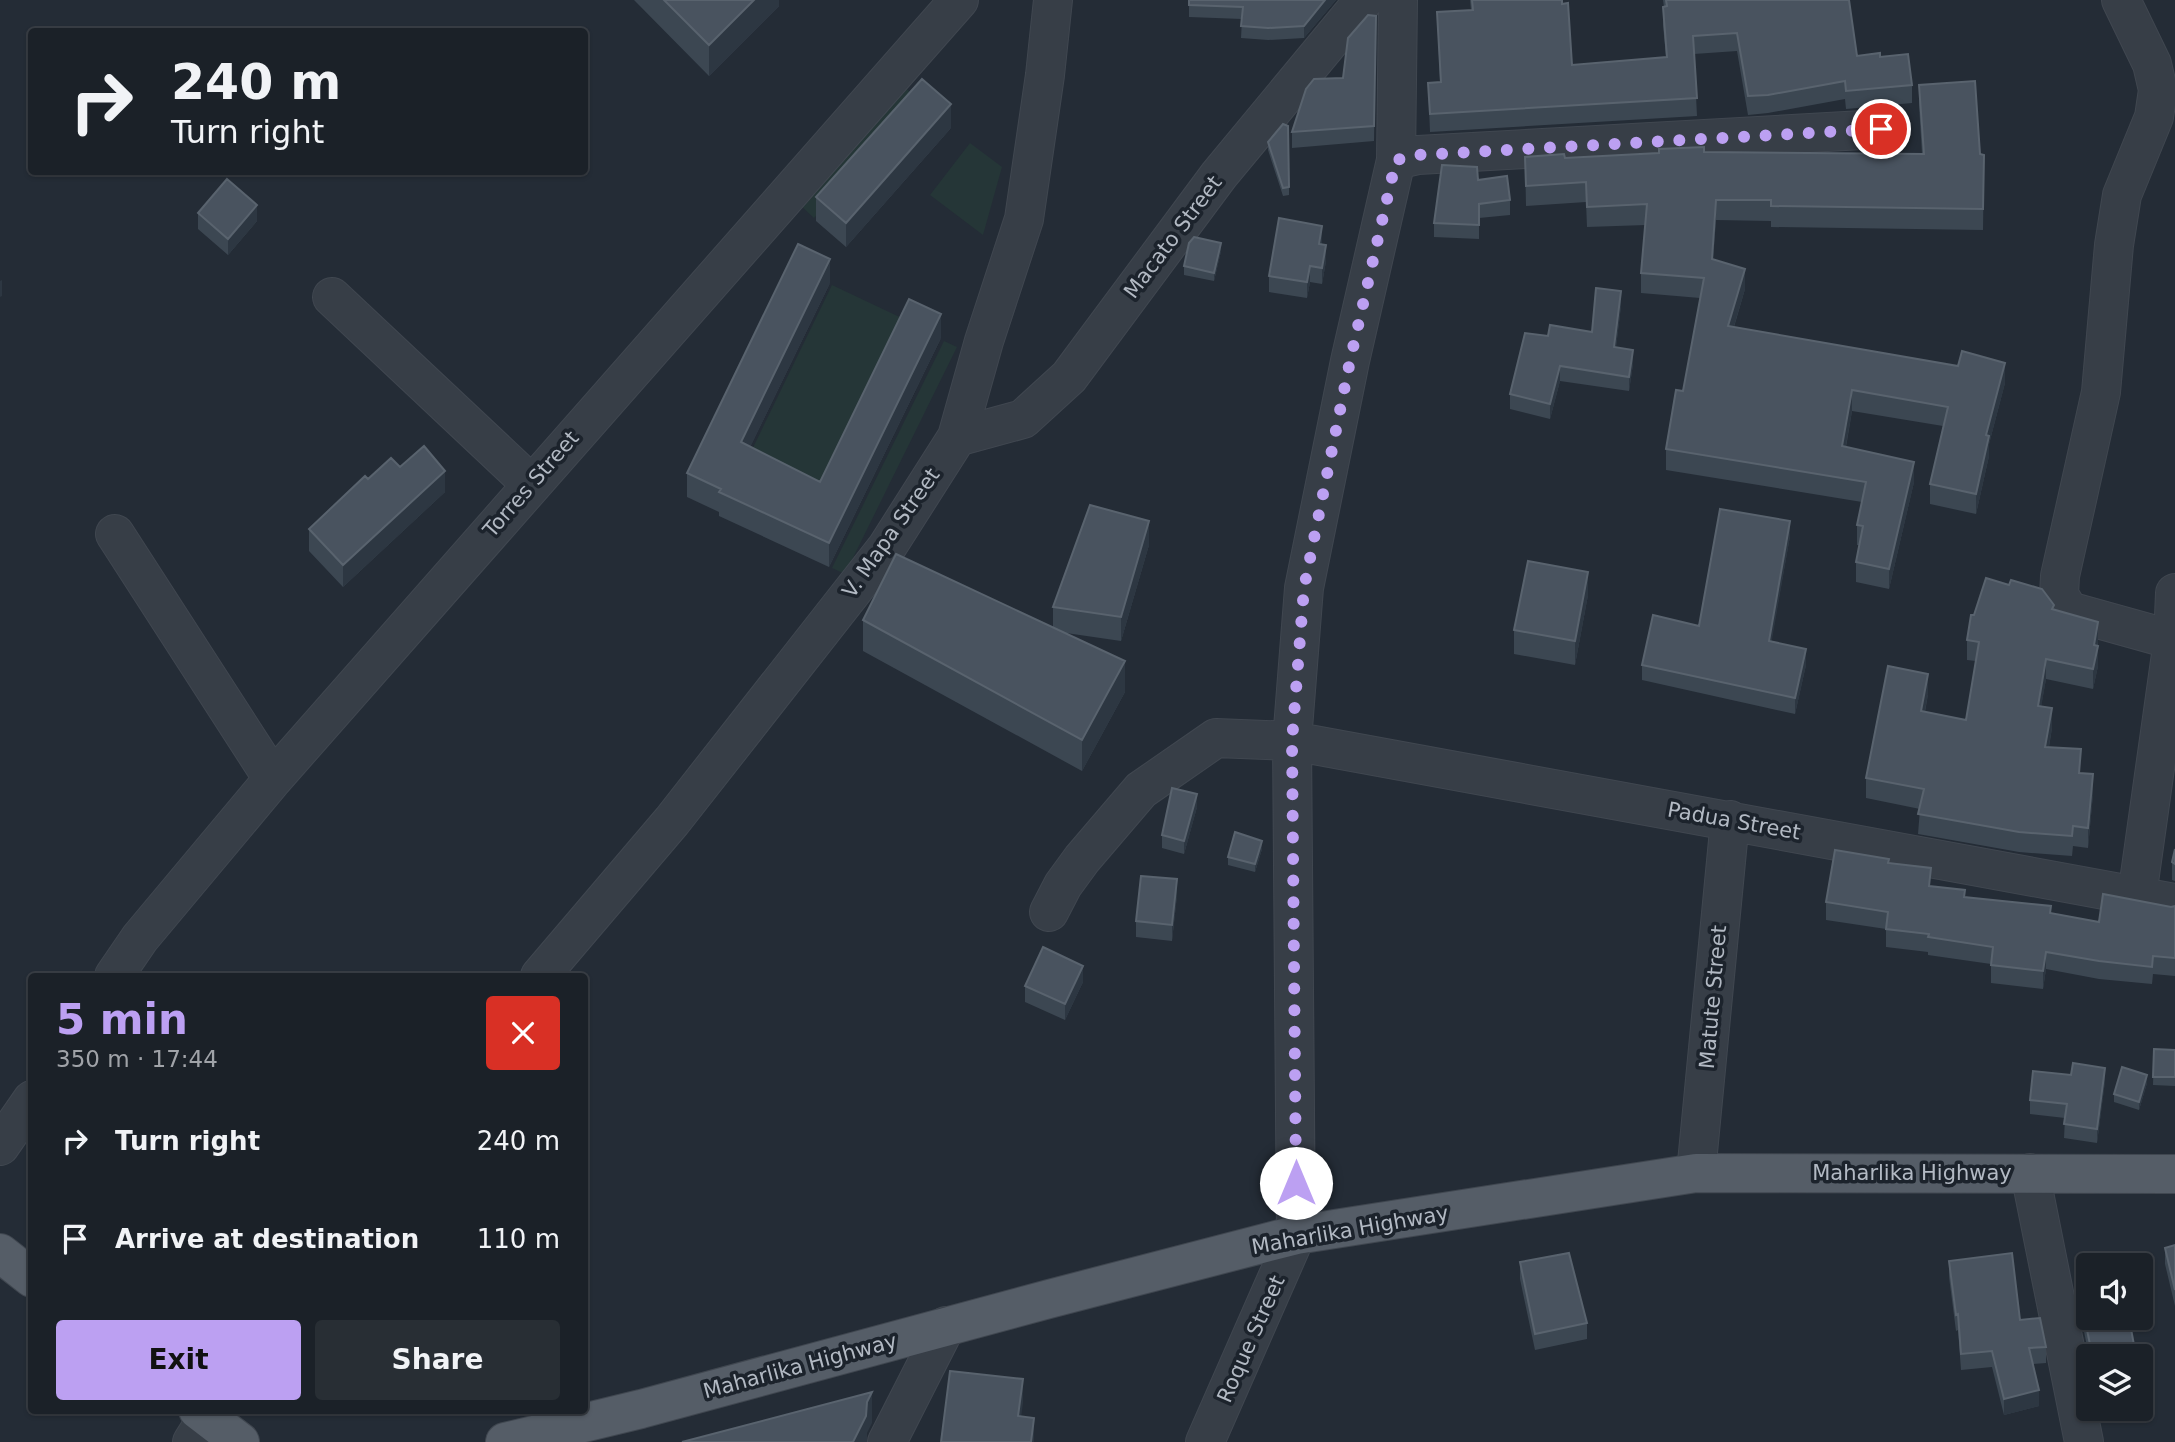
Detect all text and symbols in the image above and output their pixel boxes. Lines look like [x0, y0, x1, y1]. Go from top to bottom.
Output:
text: 240 m [171, 54, 341, 111]
icon: right [56, 56, 147, 147]
pin [1851, 99, 1911, 159]
icon: arrive [1862, 110, 1900, 148]
text: Turn right [171, 113, 324, 151]
street label: Macato Street [1119, 171, 1227, 303]
street label: Torres Street [478, 426, 584, 543]
street label: V. Mapa Street [837, 464, 945, 602]
street label: Padua Street [1666, 797, 1802, 845]
street label: Matute Street [1695, 924, 1731, 1070]
text: 5 min [56, 995, 188, 1044]
button: close [486, 996, 560, 1070]
text: 350 m · 17:44 [56, 1046, 218, 1072]
icon: right [56, 1122, 94, 1160]
text: Turn right [115, 1126, 260, 1156]
text: 240 m [477, 1126, 560, 1156]
position arrow [1259, 1146, 1333, 1220]
street label: Maharlika Highway [1812, 1161, 2012, 1185]
street label: Maharlika Highway [1250, 1201, 1450, 1259]
icon: arrive [56, 1220, 94, 1258]
text: Arrive at destination [115, 1224, 419, 1254]
text: 110 m [477, 1224, 560, 1254]
map controls [2076, 1253, 2153, 1421]
button: sound [2076, 1253, 2153, 1330]
street label: Roque Street [1212, 1272, 1290, 1406]
button: Exit [56, 1320, 301, 1400]
button: Share [315, 1320, 560, 1400]
street label: Maharlika Highway [701, 1329, 899, 1403]
button: layers [2076, 1344, 2153, 1421]

